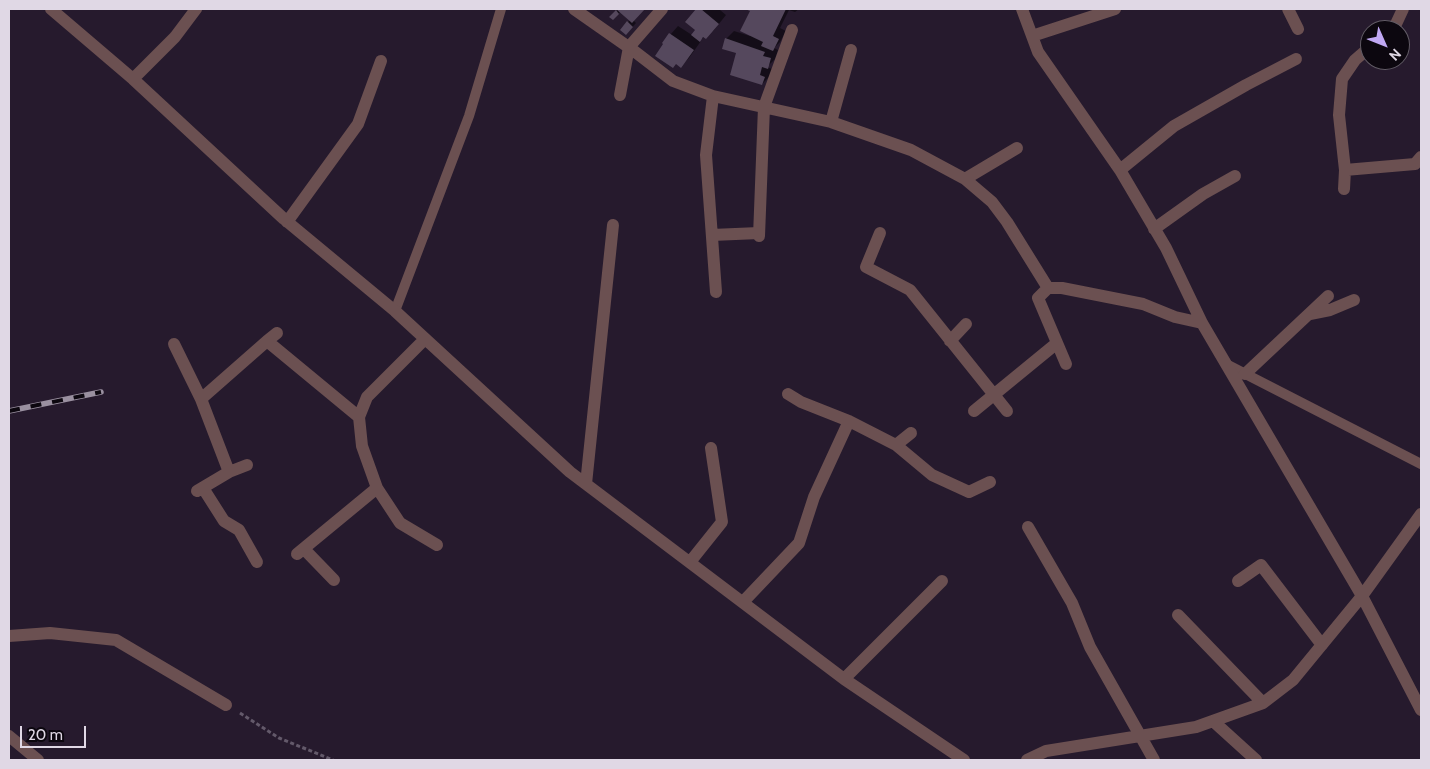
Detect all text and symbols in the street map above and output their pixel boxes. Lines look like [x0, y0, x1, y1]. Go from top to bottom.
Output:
north arrow [1360, 20, 1410, 70]
text: N [1385, 45, 1405, 65]
scale bar [22, 716, 89, 748]
text: 20 m [28, 726, 63, 744]

